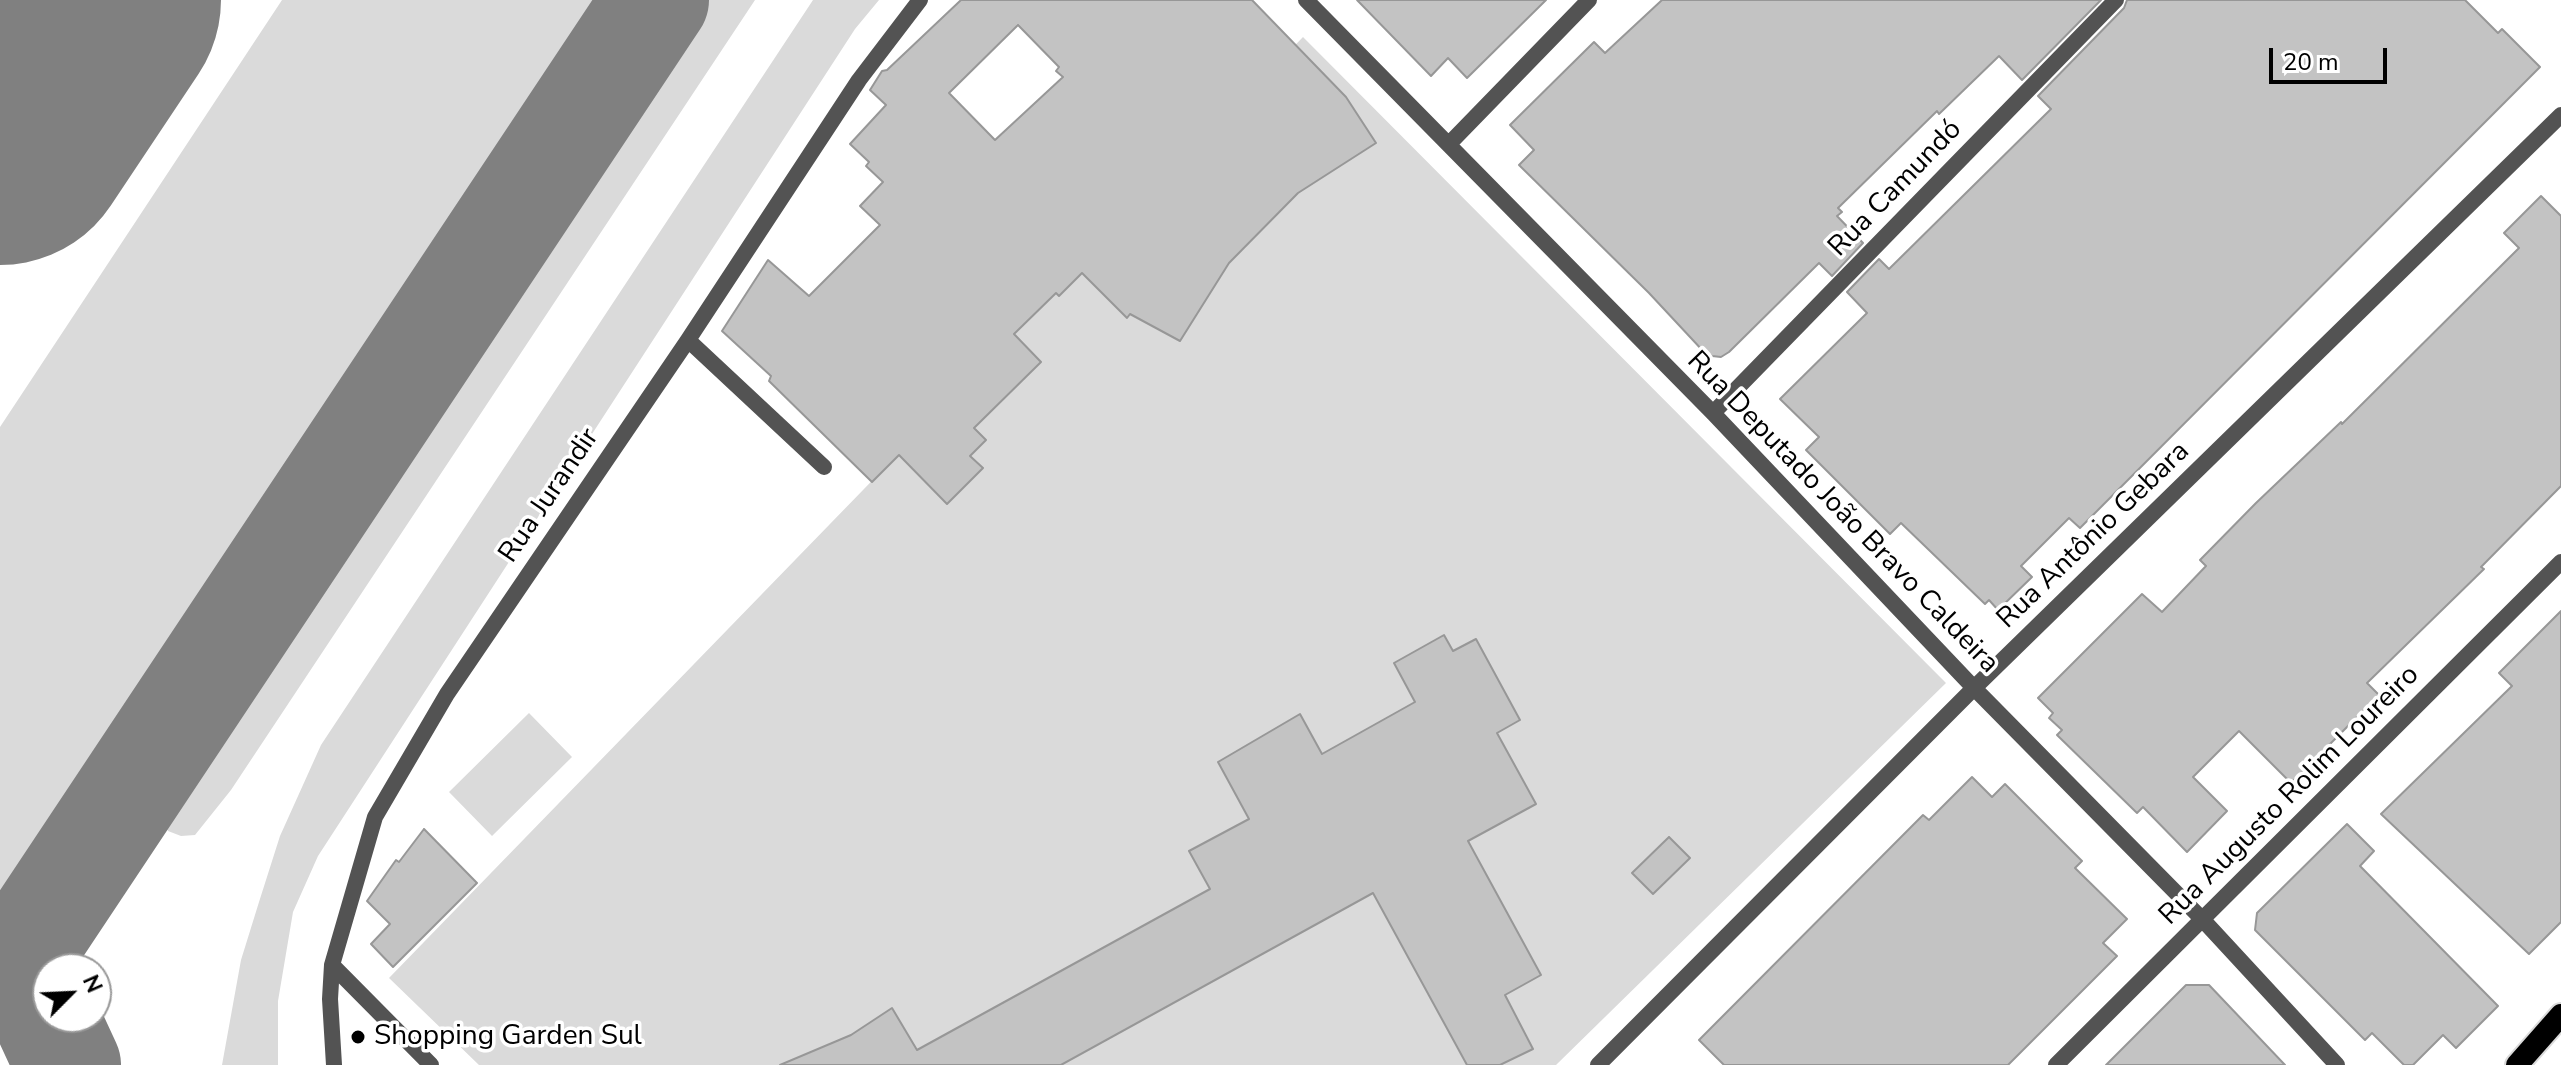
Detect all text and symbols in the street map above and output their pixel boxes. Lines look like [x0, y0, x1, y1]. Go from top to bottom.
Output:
scale bar [2273, 32, 2391, 82]
text: 20 m [2283, 46, 2339, 78]
street label: Rua Camundó [1822, 114, 1970, 264]
street label: Rua Deputado João Bravo Caldeira [1679, 345, 2005, 681]
street label: Rua Jurandir [493, 422, 607, 570]
street label: Rua Antônio Gebara [1991, 436, 2197, 636]
street label: Rua Augusto Rolim Loureiro [2153, 659, 2427, 933]
north arrow [32, 953, 112, 1033]
text: N [75, 970, 109, 998]
place label: Shopping Garden Sul [374, 1020, 642, 1054]
marker: Shopping Garden Sul [349, 1028, 367, 1046]

